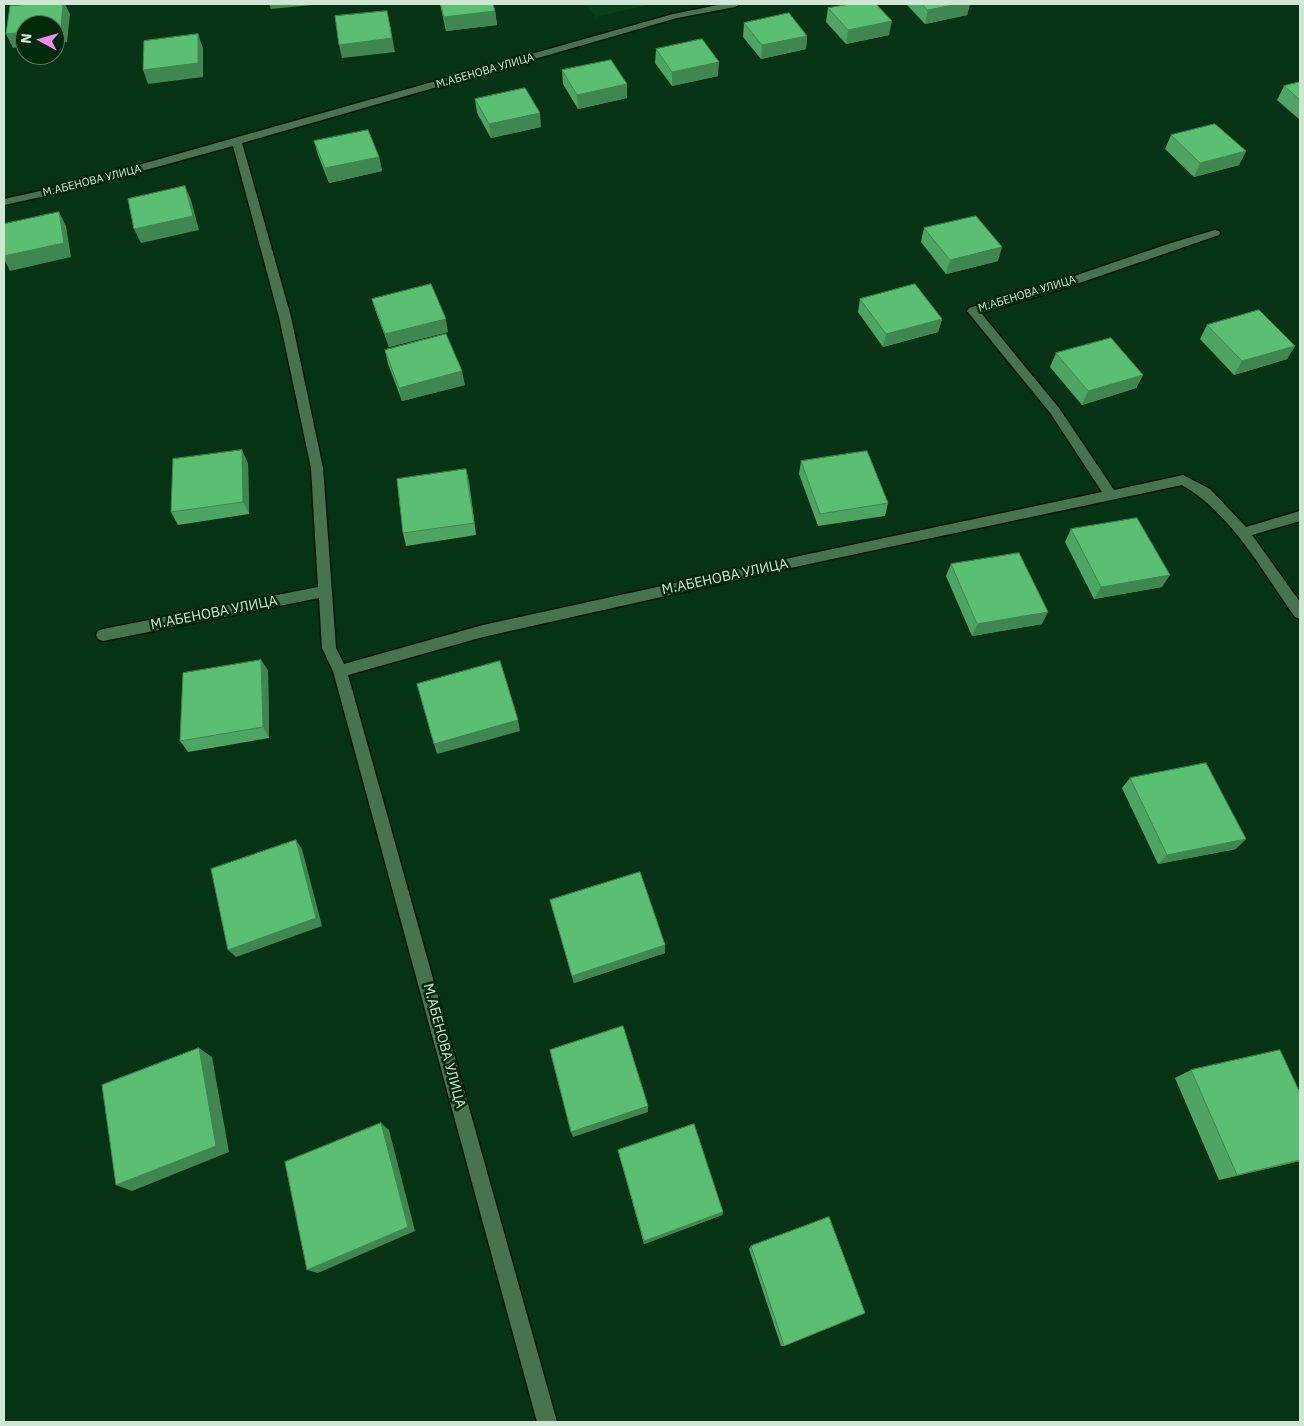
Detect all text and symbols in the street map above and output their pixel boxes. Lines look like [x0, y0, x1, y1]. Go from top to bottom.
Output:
north arrow [15, 15, 65, 65]
text: N [17, 33, 36, 45]
street label: М.АБЕНОВА УЛИЦА [435, 51, 535, 91]
street label: М.АБЕНОВА УЛИЦА [41, 162, 143, 200]
street label: М.АБЕНОВА УЛИЦА [977, 273, 1077, 315]
street label: М.АБЕНОВА УЛИЦА [660, 555, 790, 599]
street label: М.АБЕНОВА УЛИЦА [149, 592, 279, 634]
street label: М.АБЕНОВА УЛИЦА [419, 982, 469, 1110]

